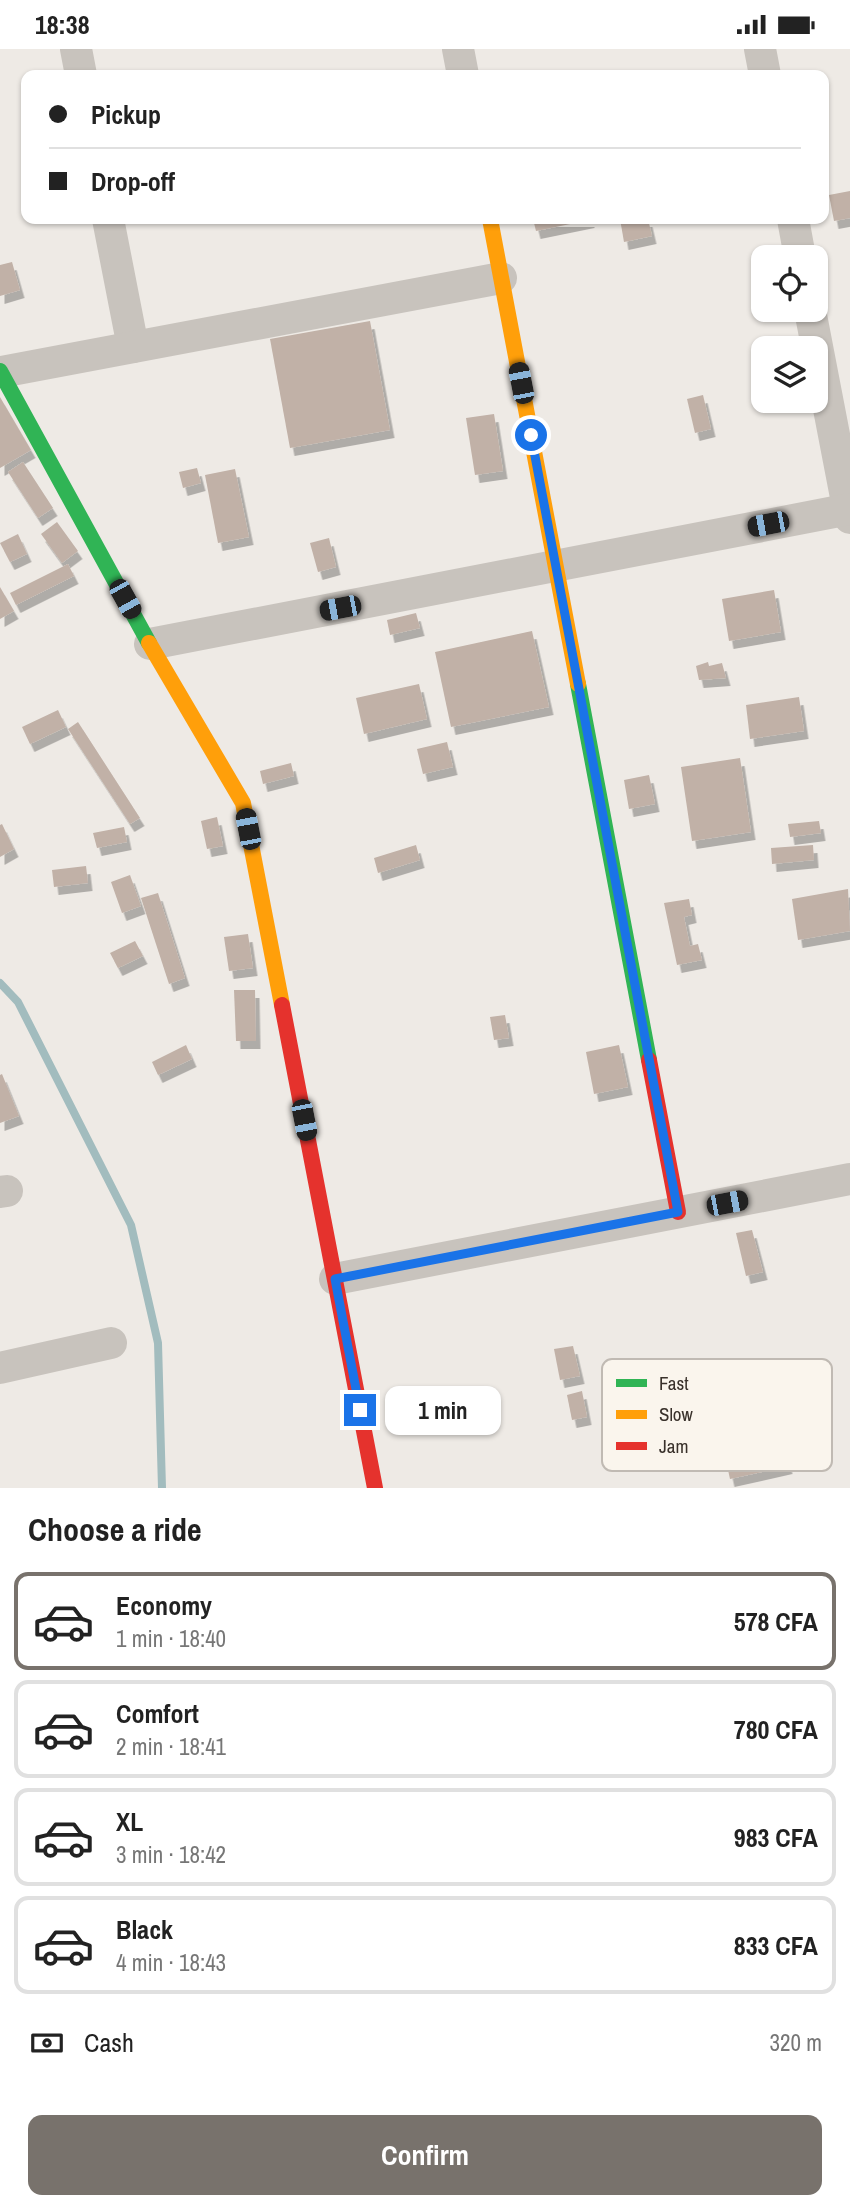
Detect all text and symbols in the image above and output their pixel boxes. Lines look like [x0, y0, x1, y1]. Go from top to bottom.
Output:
text: 18:38 [35, 7, 90, 42]
text: Pickup [91, 97, 161, 132]
text: Drop-off [91, 164, 175, 199]
map controls [751, 245, 828, 413]
button: locate [751, 245, 828, 322]
button: layers [751, 336, 828, 413]
car [507, 360, 536, 406]
route start [515, 419, 547, 451]
car [746, 510, 791, 538]
car [106, 576, 145, 622]
car [318, 594, 363, 622]
car [234, 806, 263, 852]
car [290, 1097, 319, 1143]
car [705, 1189, 750, 1217]
legend [602, 1359, 832, 1471]
text: Fast [659, 1370, 689, 1396]
callout: 1 min [384, 1385, 500, 1435]
route end [344, 1394, 376, 1426]
text: 1 min [418, 1395, 468, 1426]
text: Slow [659, 1401, 694, 1427]
text: Jam [659, 1433, 688, 1459]
text: Choose a ride [28, 1508, 202, 1551]
text: Economy [116, 1588, 212, 1623]
icon: car [32, 1590, 95, 1653]
text: 578 CFA [734, 1604, 818, 1639]
text: 1 min · 18:40 [116, 1623, 226, 1654]
text: Comfort [116, 1696, 199, 1731]
icon: car [32, 1698, 95, 1761]
text: 780 CFA [734, 1712, 818, 1747]
text: 2 min · 18:41 [116, 1731, 226, 1762]
text: XL [116, 1804, 143, 1839]
icon: car [32, 1806, 95, 1869]
text: 983 CFA [734, 1820, 818, 1855]
text: 3 min · 18:42 [116, 1839, 226, 1870]
text: Black [116, 1912, 173, 1947]
icon: car [32, 1914, 95, 1977]
text: 833 CFA [734, 1928, 818, 1963]
text: 4 min · 18:43 [116, 1947, 226, 1978]
icon: cash [28, 2024, 66, 2062]
text: Cash [84, 2025, 134, 2060]
text: 320 m [770, 2027, 822, 2058]
button: Confirm [28, 2115, 822, 2195]

